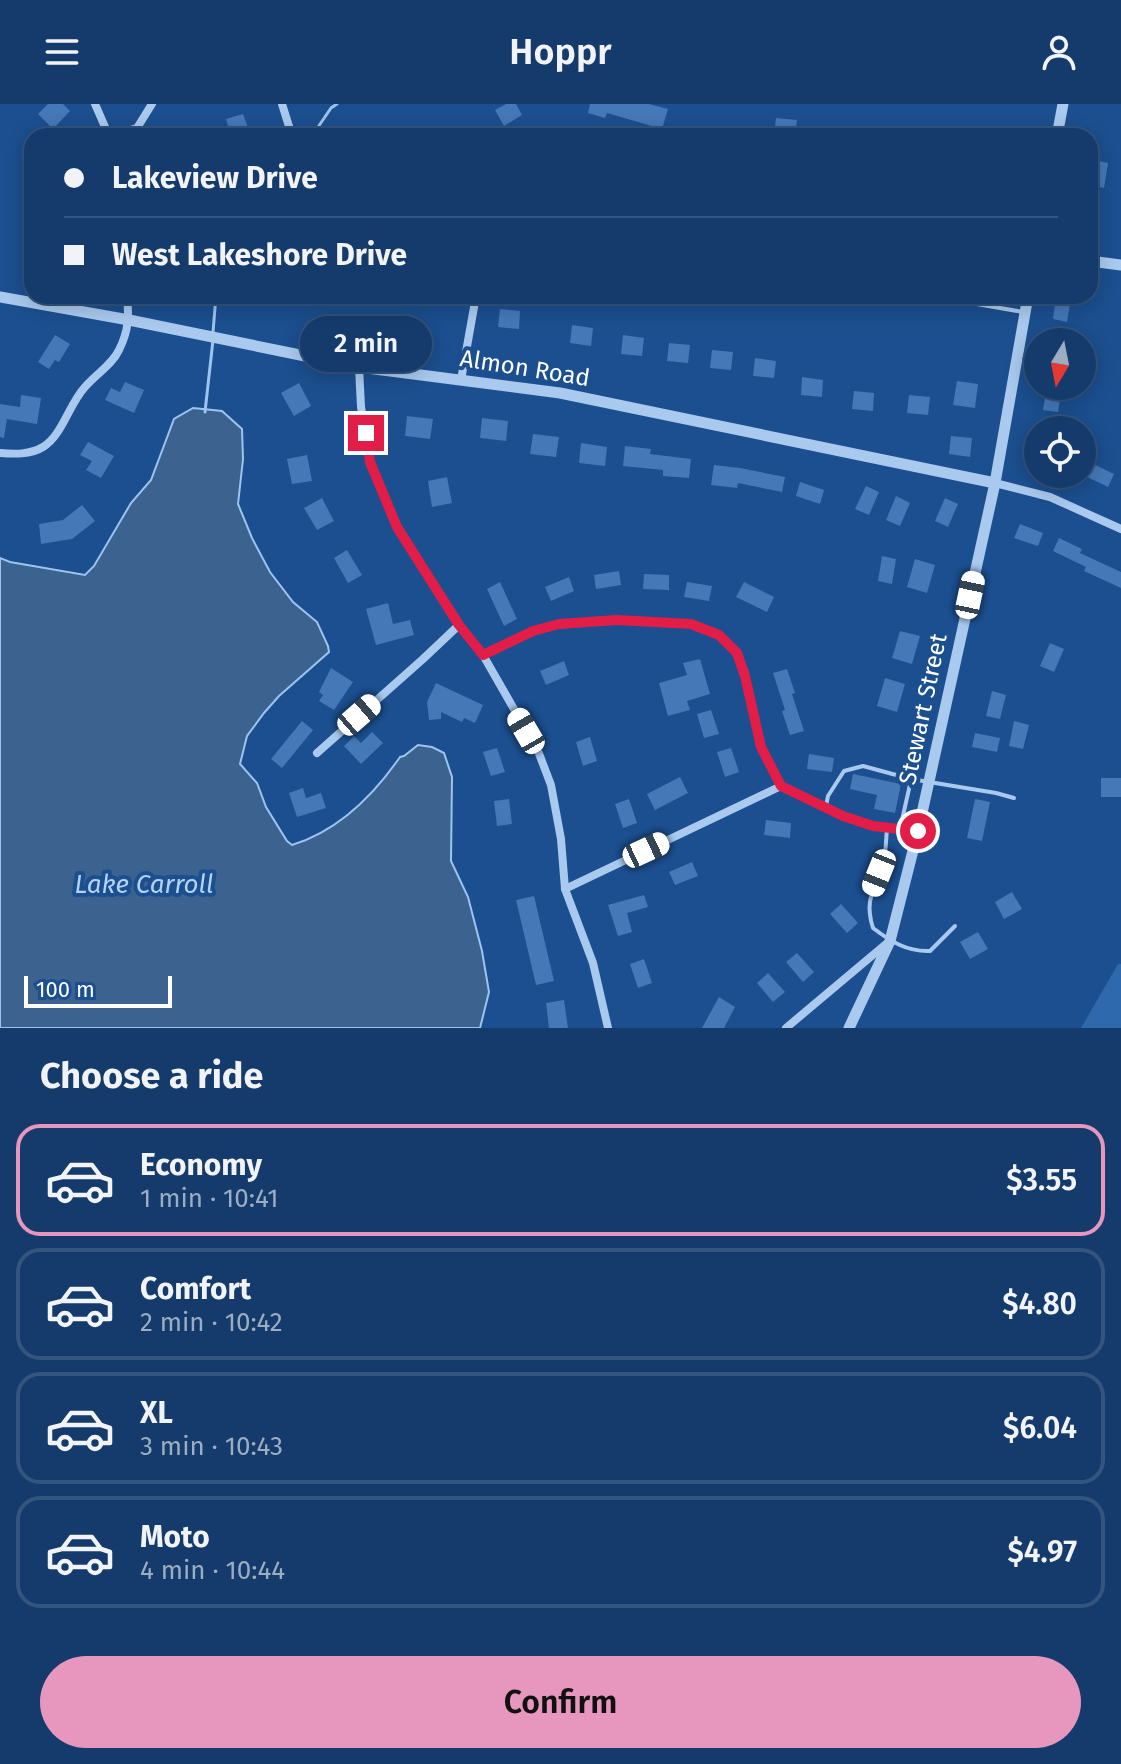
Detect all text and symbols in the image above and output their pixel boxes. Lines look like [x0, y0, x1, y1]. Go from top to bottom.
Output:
icon: menu [40, 30, 84, 74]
text: Hoppr [509, 30, 612, 74]
icon: person [1037, 30, 1081, 74]
text: Lakeview Drive [112, 160, 318, 196]
text: West Lakeshore Drive [112, 237, 407, 273]
callout: 2 min [300, 317, 432, 373]
text: 2 min [334, 328, 398, 359]
north arrow [1024, 328, 1096, 400]
map controls [1024, 328, 1096, 488]
street label: Almon Road [458, 344, 592, 392]
route end [348, 415, 384, 451]
button: locate [1024, 416, 1096, 488]
car [953, 569, 987, 621]
street label: Stewart Street [893, 631, 953, 787]
car [333, 690, 385, 740]
car [504, 704, 548, 758]
route start [900, 813, 936, 849]
car [619, 829, 673, 871]
car [859, 846, 899, 900]
water label: Lake Carroll [74, 869, 214, 900]
scale bar [24, 972, 172, 1008]
text: 100 m [36, 976, 95, 1003]
text: Choose a ride [40, 1054, 263, 1098]
icon: car [44, 1144, 116, 1216]
text: Economy [140, 1147, 262, 1183]
text: $3.55 [1006, 1162, 1077, 1198]
text: 1 min · 10:41 [140, 1183, 278, 1214]
icon: car [44, 1268, 116, 1340]
text: Comfort [140, 1271, 251, 1307]
text: $4.80 [1002, 1286, 1077, 1322]
text: 2 min · 10:42 [140, 1307, 283, 1338]
icon: car [44, 1392, 116, 1464]
text: XL [140, 1395, 173, 1431]
text: $6.04 [1003, 1410, 1077, 1446]
text: 3 min · 10:43 [140, 1431, 283, 1462]
icon: car [44, 1516, 116, 1588]
text: Moto [140, 1519, 210, 1555]
text: $4.97 [1007, 1534, 1077, 1570]
text: 4 min · 10:44 [140, 1555, 285, 1586]
button: Confirm [40, 1656, 1081, 1748]

